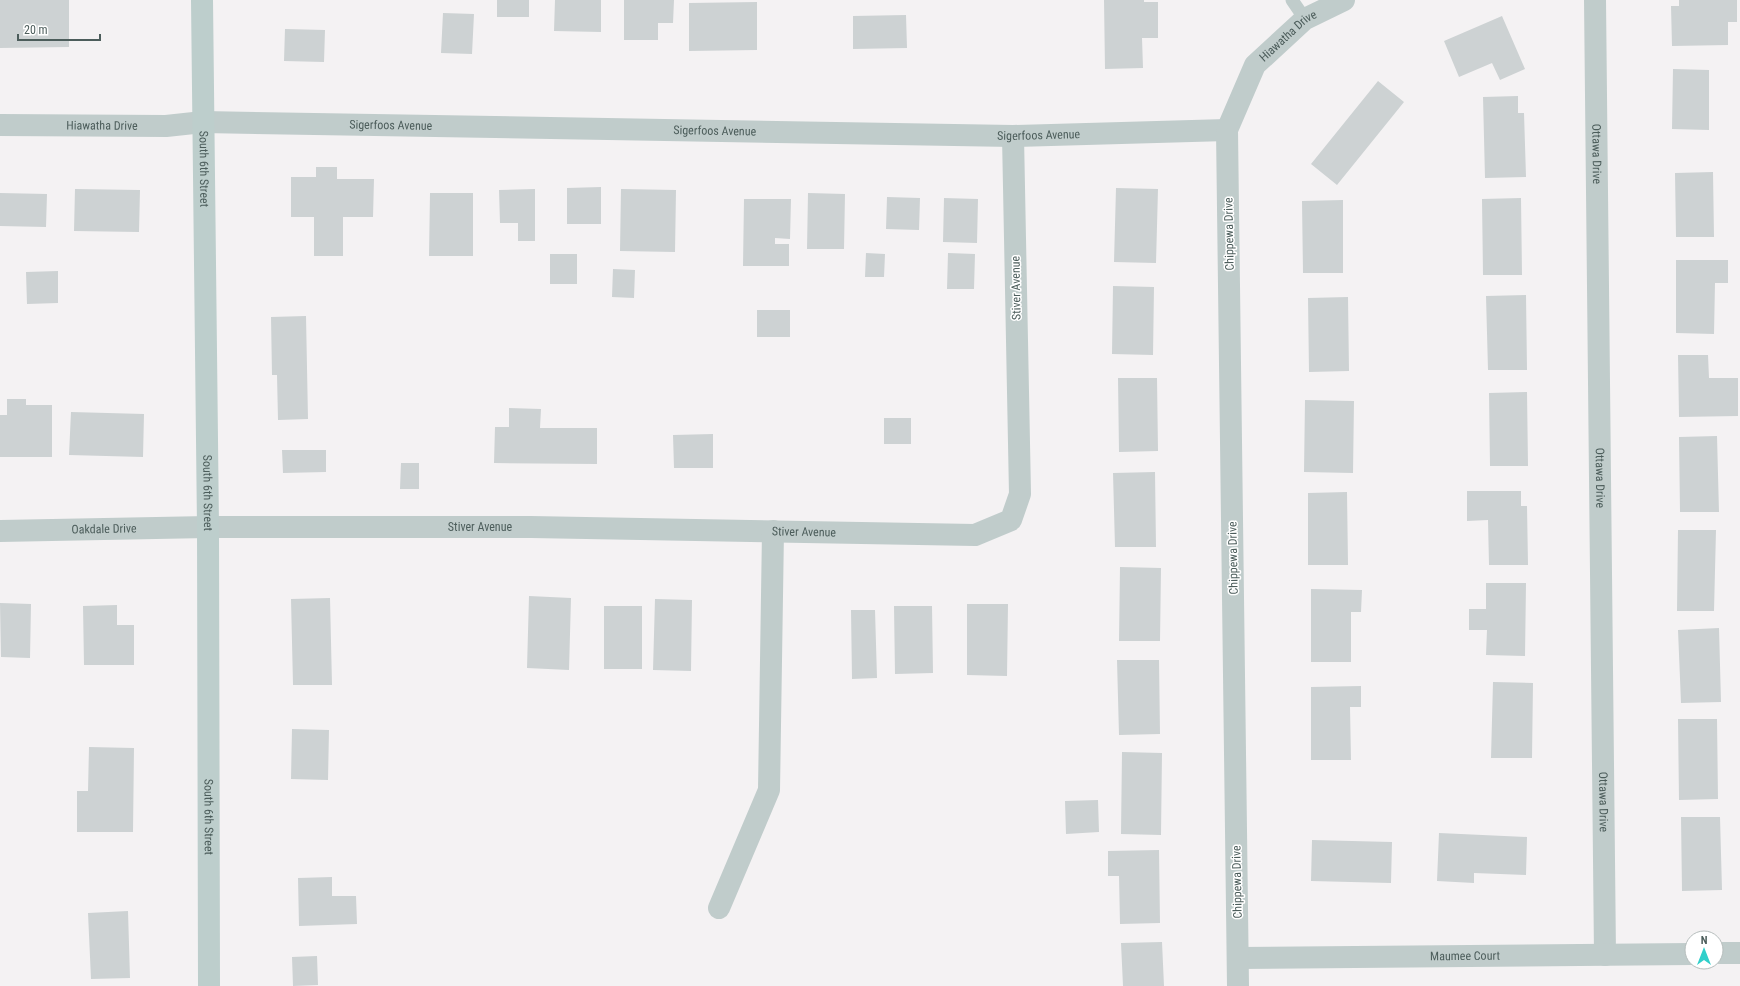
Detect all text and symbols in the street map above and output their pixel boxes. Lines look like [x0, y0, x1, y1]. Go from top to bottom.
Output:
street label: Hiawatha Drive [1256, 7, 1319, 64]
scale bar [18, 16, 100, 42]
text: 20 m [24, 23, 48, 37]
street label: Hiawatha Drive [66, 118, 138, 133]
street label: Sigerfoos Avenue [349, 118, 433, 133]
street label: Sigerfoos Avenue [673, 123, 757, 139]
street label: Ottawa Drive [1589, 124, 1604, 185]
street label: Sigerfoos Avenue [997, 127, 1081, 143]
street label: South 6th Street [196, 131, 211, 208]
street label: Chippewa Drive [1221, 197, 1237, 271]
street label: Stiver Avenue [1008, 255, 1024, 320]
street label: Ottawa Drive [1593, 448, 1607, 509]
street label: South 6th Street [200, 455, 215, 532]
street label: Stiver Avenue [448, 520, 512, 534]
street label: Oakdale Drive [71, 521, 137, 537]
street label: Chippewa Drive [1225, 521, 1241, 595]
street label: Stiver Avenue [772, 524, 837, 540]
street label: Ottawa Drive [1596, 772, 1611, 833]
street label: South 6th Street [202, 779, 216, 856]
street label: Chippewa Drive [1229, 845, 1245, 919]
north arrow [1684, 930, 1724, 970]
text: N [1701, 934, 1708, 947]
street label: Maumee Court [1430, 949, 1500, 963]

